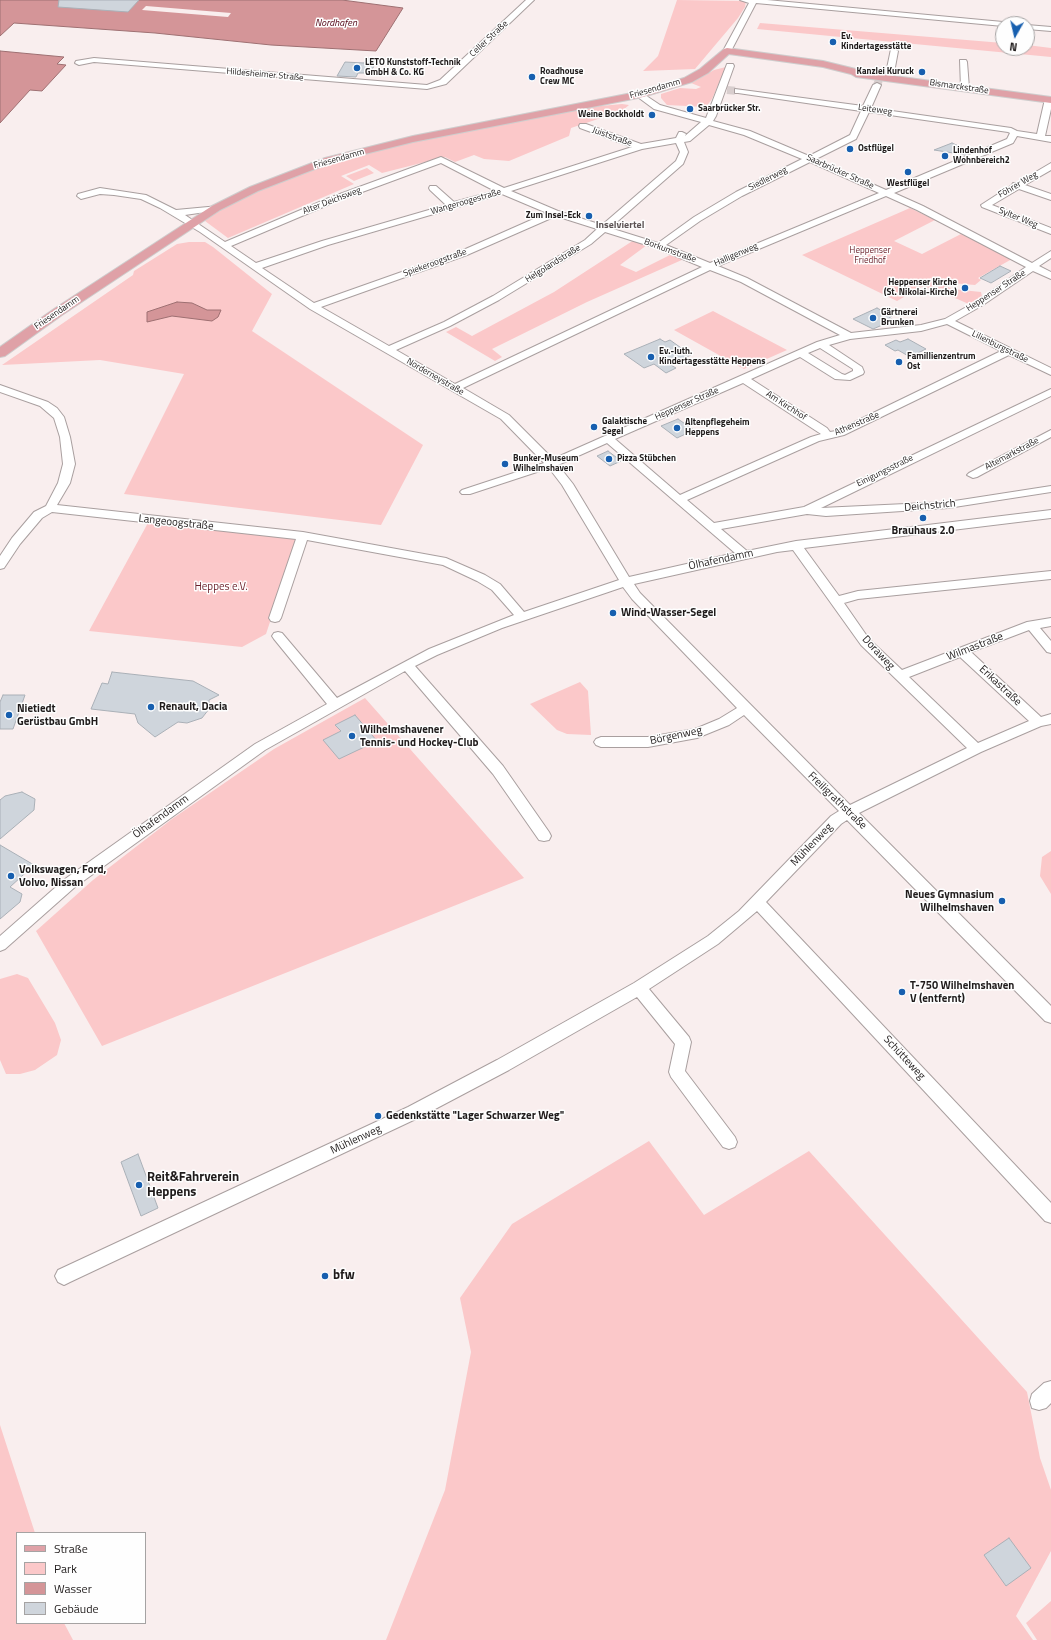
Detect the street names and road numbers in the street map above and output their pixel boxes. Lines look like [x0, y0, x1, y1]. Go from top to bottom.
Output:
street label: Celler Straße [468, 19, 510, 59]
street label: Hildesheimer Straße [226, 66, 304, 84]
street label: Friesendamm [628, 77, 682, 101]
street label: Bismarckstraße [929, 78, 989, 96]
street label: Leiteweg [857, 102, 893, 118]
street label: Juiststraße [591, 125, 633, 149]
street label: Friesendamm [312, 147, 366, 171]
street label: Saarbrücker Straße [805, 152, 875, 192]
street label: Siedlerweg [747, 165, 789, 193]
street label: Föhrer Weg [996, 169, 1040, 201]
street label: Alter Deichsweg [301, 185, 363, 217]
street label: Wangeroogestraße [430, 187, 502, 217]
street label: Sylter Weg [997, 205, 1039, 231]
street label: Borkumstraße [642, 237, 698, 265]
street label: Halligenweg [712, 241, 760, 269]
street label: Helgolandstraße [523, 243, 583, 285]
street label: Spiekeroogstraße [402, 247, 468, 279]
street label: Heppenser Straße [964, 268, 1028, 314]
street label: Friesendamm [32, 294, 82, 332]
street label: Lilienburgstraße [970, 329, 1030, 365]
street label: Norderneystraße [404, 356, 466, 398]
street label: Heppenser Straße [653, 385, 721, 423]
street label: Am Kirchhof [764, 389, 808, 423]
street label: Athenstraße [833, 410, 881, 438]
street label: Altemarkstraße [983, 435, 1041, 473]
street label: Einigungsstraße [855, 453, 915, 489]
street label: Deichstrich [904, 497, 956, 515]
street label: Langeoogstraße [138, 512, 214, 534]
street label: Ölhafendamm [687, 547, 755, 573]
street label: Wilmastraße [945, 630, 1005, 664]
street label: Doraweg [859, 633, 897, 673]
street label: Erikastraße [976, 663, 1024, 709]
street label: Börgenweg [649, 724, 703, 748]
street label: Freiligrathstraße [805, 769, 869, 833]
street label: Ölhafendamm [130, 792, 192, 842]
street label: Mühlenweg [788, 821, 836, 869]
street label: Schütteweg [880, 1033, 928, 1083]
street label: Mühlenweg [329, 1123, 383, 1157]

